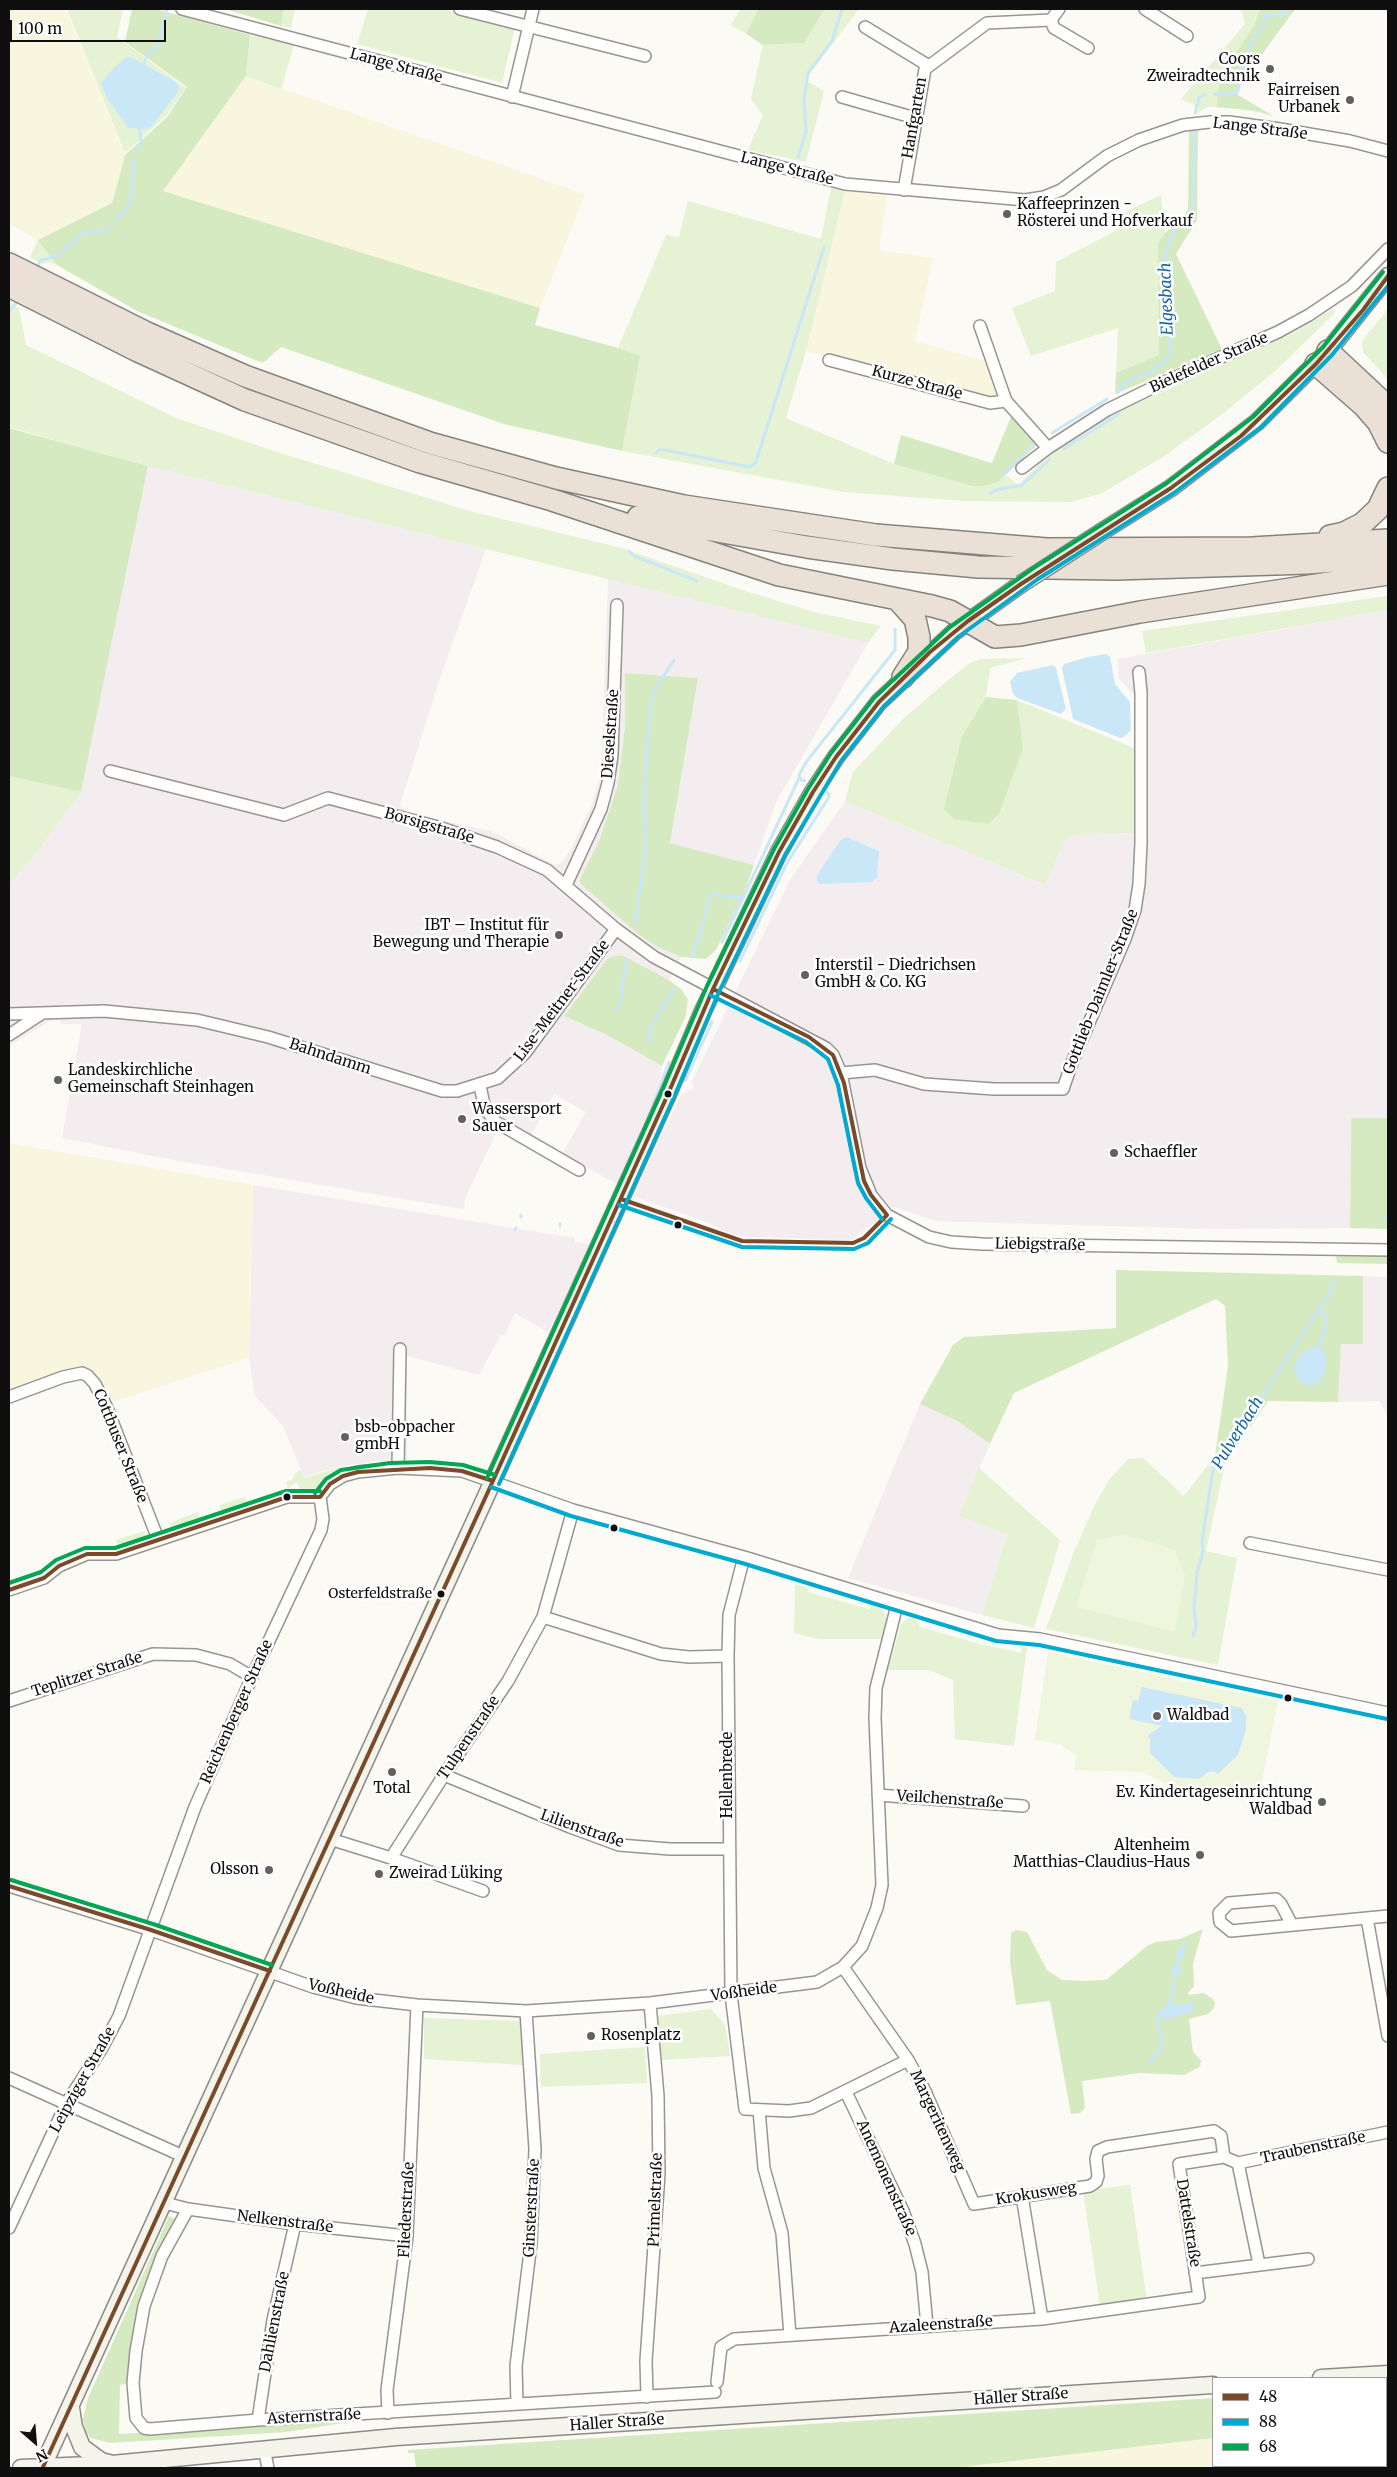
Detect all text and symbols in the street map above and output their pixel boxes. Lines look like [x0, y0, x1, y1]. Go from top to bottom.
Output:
scale bar [12, 10, 169, 42]
text: 100 m [18, 19, 62, 38]
street label: Lange Straße [348, 45, 444, 87]
place label: Coors Zweiradtechnik [1147, 51, 1260, 86]
marker: Coors Zweiradtechnik [1264, 63, 1276, 75]
street label: Hanfgarten [899, 76, 931, 160]
place label: Fairreisen Urbanek [1268, 82, 1340, 117]
marker: Fairreisen Urbanek [1344, 94, 1356, 106]
street label: Lange Straße [1212, 114, 1308, 144]
street label: Lange Straße [739, 149, 835, 189]
place label: Kaffeeprinzen - Rösterei und Hofverkauf [1017, 196, 1193, 231]
marker: Kaffeeprinzen - Rösterei und Hofverkauf [1001, 208, 1013, 220]
water label: Elgesbach [1156, 262, 1178, 336]
street label: Bielefelder Straße [1147, 329, 1271, 397]
street label: Kurze Straße [870, 362, 964, 404]
street label: Dieselstraße [599, 689, 623, 779]
street label: Borsigstraße [382, 805, 476, 847]
street label: Gottlieb-Daimler-Straße [1060, 907, 1142, 1077]
place label: IBT – Institut für Bewegung und Therapie [373, 917, 549, 952]
marker: IBT – Institut für Bewegung und Therapie [553, 929, 565, 941]
street label: Lise-Meitner-Straße [511, 937, 613, 1065]
place label: Interstil - Diedrichsen GmbH & Co. KG [815, 957, 976, 992]
marker: Interstil - Diedrichsen GmbH & Co. KG [799, 969, 811, 981]
street label: Bahndamm [287, 1035, 373, 1079]
place label: Landeskirchliche Gemeinschaft Steinhagen [68, 1062, 254, 1097]
marker: Landeskirchliche Gemeinschaft Steinhagen [52, 1074, 64, 1086]
unlabelled marker [663, 1089, 673, 1099]
place label: Wassersport Sauer [472, 1101, 562, 1136]
marker: Wassersport Sauer [456, 1113, 468, 1125]
place label: Schaeffler [1124, 1144, 1198, 1162]
marker: Schaeffler [1108, 1147, 1120, 1159]
unlabelled marker [673, 1220, 683, 1230]
street label: Liebigstraße [995, 1235, 1085, 1255]
street label: Cottbuser Straße [89, 1387, 151, 1505]
water label: Pulverbach [1208, 1393, 1268, 1473]
place label: bsb-obpacher gmbH [355, 1419, 455, 1454]
marker: bsb-obpacher gmbH [339, 1431, 351, 1443]
unlabelled marker [282, 1492, 292, 1502]
unlabelled marker [609, 1523, 619, 1533]
place label: Osterfeldstraße [328, 1586, 432, 1602]
marker: Osterfeldstraße [436, 1589, 446, 1599]
street label: Reichenberger Straße [197, 1637, 277, 1787]
street label: Teplitzer Straße [29, 1649, 145, 1701]
street label: Tulpenstraße [434, 1693, 504, 1783]
unlabelled marker [1283, 1693, 1293, 1703]
place label: Waldbad [1167, 1707, 1229, 1725]
marker: Waldbad [1151, 1710, 1163, 1722]
street label: Hellenbrede [719, 1732, 737, 1818]
marker: Total [386, 1766, 398, 1778]
place label: Total [373, 1780, 411, 1798]
place label: Ev. Kindertageseinrichtung Waldbad [1116, 1784, 1312, 1819]
street label: Veilchenstraße [896, 1787, 1004, 1813]
marker: Ev. Kindertageseinrichtung Waldbad [1316, 1796, 1328, 1808]
street label: Lilienstraße [538, 1806, 626, 1852]
place label: Altenheim Matthias-Claudius-Haus [1013, 1837, 1190, 1872]
marker: Altenheim Matthias-Claudius-Haus [1194, 1849, 1206, 1861]
place label: Olsson [210, 1861, 259, 1879]
marker: Olsson [263, 1864, 275, 1876]
place label: Zweirad Lüking [389, 1865, 502, 1883]
marker: Zweirad Lüking [373, 1868, 385, 1880]
street label: Voßheide [307, 1976, 375, 2008]
street label: Voßheide [710, 1978, 778, 2006]
street label: Leipziger Straße [47, 2024, 119, 2136]
place label: Rosenplatz [601, 2027, 681, 2045]
marker: Rosenplatz [585, 2030, 597, 2042]
street label: Margeritenweg [906, 2067, 968, 2175]
street label: Anemonenstraße [852, 2117, 920, 2239]
street label: Traubenstraße [1259, 2128, 1367, 2168]
street label: Primelstraße [645, 2153, 667, 2247]
street label: Ginsterstraße [520, 2158, 544, 2258]
street label: Fliederstraße [396, 2162, 418, 2258]
street label: Dattelstraße [1172, 2178, 1204, 2268]
street label: Krokusweg [994, 2179, 1078, 2209]
street label: Nelkenstraße [236, 2207, 334, 2237]
street label: Dahlienstraße [256, 2270, 294, 2374]
street label: Azaleenstraße [889, 2312, 993, 2338]
legend [1212, 2377, 1387, 2467]
street label: Haller Straße [973, 2385, 1069, 2409]
text: 48 [1259, 2387, 1277, 2406]
street label: Asternstraße [267, 2406, 361, 2428]
street label: Haller Straße [569, 2411, 665, 2435]
text: 88 [1259, 2412, 1277, 2431]
north arrow [10, 2417, 60, 2467]
text: 68 [1259, 2437, 1277, 2456]
text: N [33, 2445, 51, 2466]

